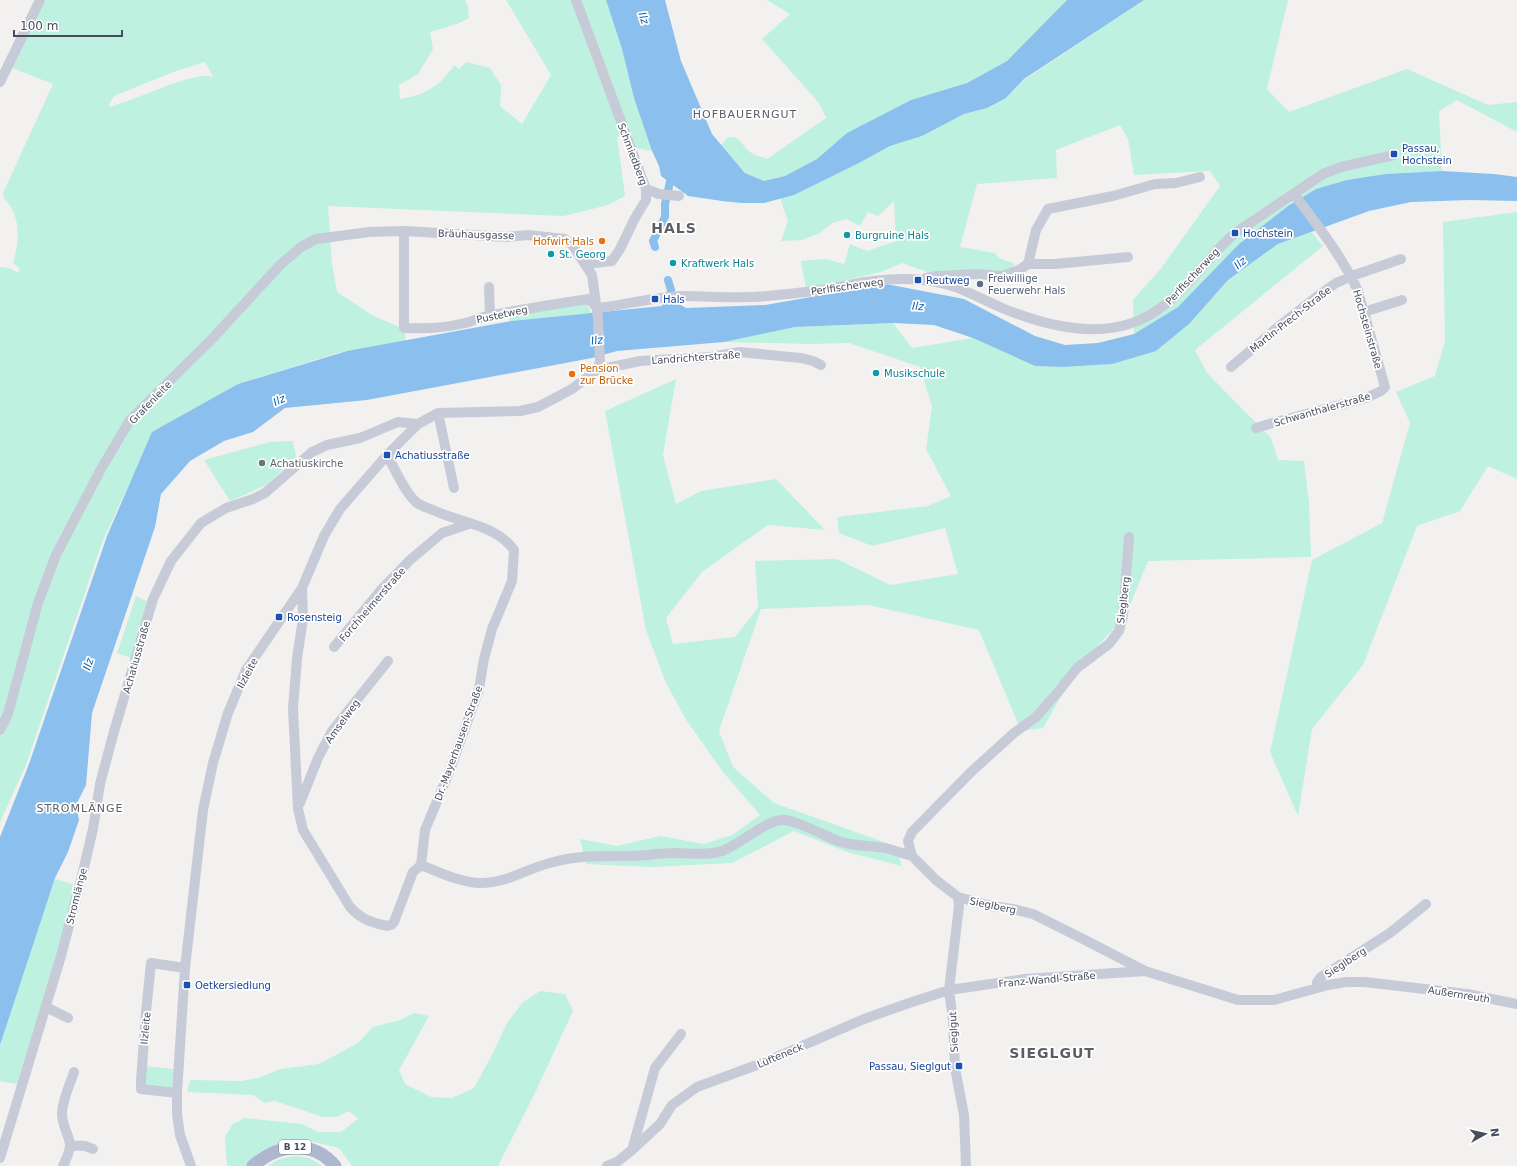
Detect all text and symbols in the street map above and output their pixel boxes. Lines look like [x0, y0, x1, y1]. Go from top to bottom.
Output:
water label: Ilz [635, 10, 652, 26]
scale bar [14, 12, 122, 38]
text: 100 m [20, 19, 58, 33]
district label: HOFBAUERNGUT [693, 108, 797, 121]
street label: Schmiedberg [616, 121, 649, 187]
place label: Passau, Hochstein [1402, 143, 1452, 166]
marker: Passau, Hochstein [1389, 149, 1399, 159]
district label: HALS [651, 220, 697, 236]
street label: Bräuhausgasse [438, 228, 514, 241]
marker: Hochstein [1230, 228, 1240, 238]
place label: Hochstein [1243, 228, 1293, 239]
marker: Burgruine Hals [842, 230, 852, 240]
place label: Burgruine Hals [855, 230, 929, 241]
place label: Hofwirt Hals [533, 236, 594, 247]
marker: Hofwirt Hals [597, 236, 607, 246]
street label: Perlfischerweg [1163, 246, 1221, 307]
marker: St. Georg [546, 249, 556, 259]
place label: St. Georg [559, 249, 606, 260]
water label: Ilz [1232, 254, 1249, 272]
marker: Kraftwerk Hals [668, 258, 678, 268]
place label: Kraftwerk Hals [681, 258, 754, 269]
place label: Freiwillige Feuerwehr Hals [988, 273, 1066, 296]
marker: Reutweg [913, 275, 923, 285]
place label: Reutweg [926, 275, 970, 286]
street label: Perlfischerweg [810, 276, 884, 297]
marker: Freiwillige Feuerwehr Hals [975, 279, 985, 289]
street label: Martin-Prech-Straße [1248, 284, 1333, 354]
street label: Hochsteinstraße [1351, 288, 1384, 370]
marker: Hals [650, 294, 660, 304]
place label: Hals [663, 294, 685, 305]
water label: Ilz [912, 300, 925, 313]
street label: Pustetweg [475, 304, 529, 325]
water label: Ilz [590, 333, 604, 348]
street label: Landrichterstraße [651, 349, 741, 366]
place label: Pension zur Brücke [580, 363, 633, 386]
marker: Musikschule [871, 368, 881, 378]
place label: Musikschule [884, 368, 945, 379]
marker: Pension zur Brücke [567, 369, 577, 379]
street label: Grafenleite [127, 378, 174, 426]
street label: Schwanthalerstraße [1273, 390, 1372, 429]
water label: Ilz [271, 392, 288, 409]
marker: Achatiusstraße [382, 450, 392, 460]
place label: Achatiusstraße [395, 450, 470, 461]
marker: Achatiuskirche [257, 458, 267, 468]
place label: Achatiuskirche [270, 458, 343, 469]
street label: Forchheimerstraße [337, 565, 407, 644]
street label: Sieglberg [1115, 576, 1132, 624]
marker: Rosensteig [274, 612, 284, 622]
place label: Rosensteig [287, 612, 342, 623]
street label: Achatiusstraße [121, 620, 152, 695]
water label: Ilz [80, 656, 97, 672]
street label: Ilzleite [235, 656, 260, 690]
street label: Dr.-Mayerhausen-Straße [433, 684, 484, 802]
street label: Amselweg [323, 697, 362, 745]
district label: STROMLÄNGE [36, 802, 124, 815]
street label: Stromlänge [64, 867, 89, 925]
street label: Sieglberg [969, 895, 1017, 916]
street label: Sieglberg [1322, 945, 1368, 980]
street label: Franz-Wandl-Straße [998, 970, 1096, 989]
marker: Oetkersiedlung [182, 980, 192, 990]
place label: Oetkersiedlung [195, 980, 271, 991]
street label: Außernreuth [1427, 984, 1491, 1005]
street label: Ilzleite [139, 1011, 152, 1045]
street label: Sieglgut [947, 1011, 960, 1053]
street label: Lüfteneck [756, 1041, 805, 1070]
district label: SIEGLGUT [1009, 1045, 1095, 1061]
place label: Passau, Sieglgut [869, 1061, 951, 1072]
marker: Passau, Sieglgut [954, 1061, 964, 1071]
north arrow [1465, 1114, 1505, 1154]
text: N [1487, 1127, 1501, 1138]
road number: B 12 [279, 1140, 311, 1154]

